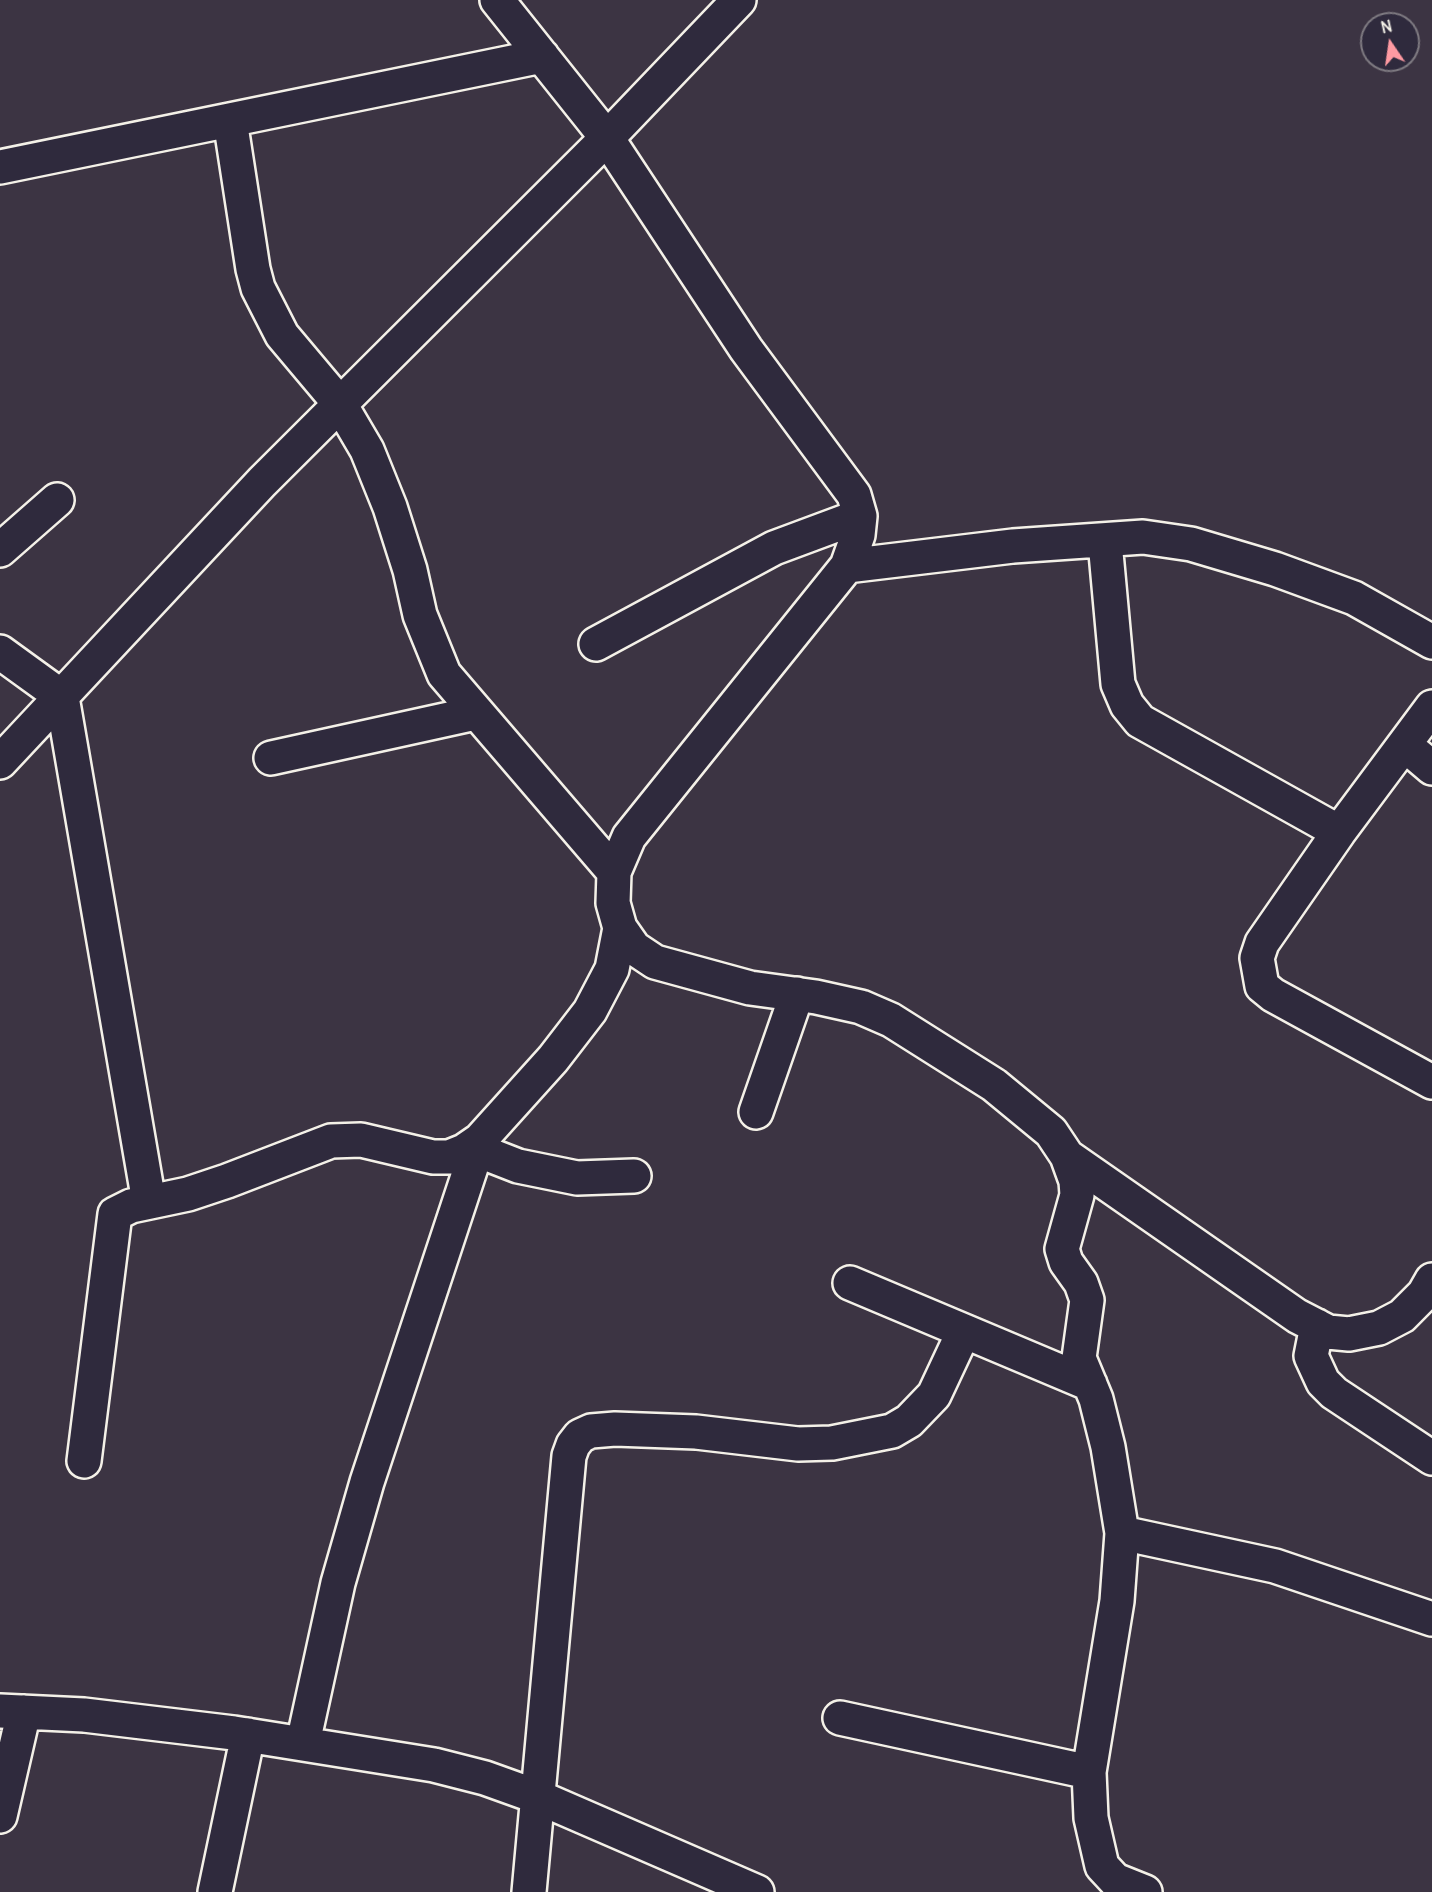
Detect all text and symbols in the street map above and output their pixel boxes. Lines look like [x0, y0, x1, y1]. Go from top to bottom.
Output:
north arrow [1360, 12, 1420, 72]
text: N [1379, 15, 1394, 37]

